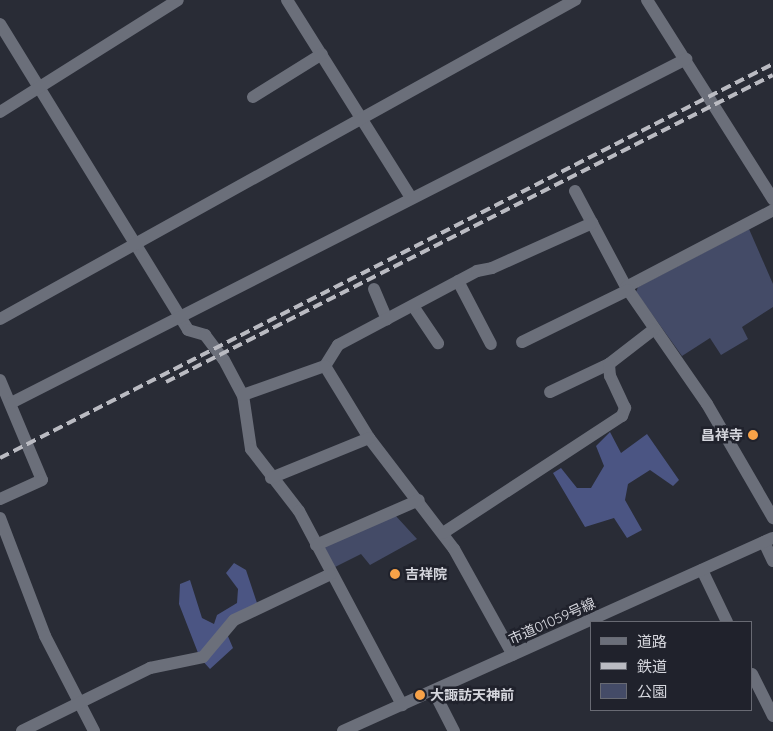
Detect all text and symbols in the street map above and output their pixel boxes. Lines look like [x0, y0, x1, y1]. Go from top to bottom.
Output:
place label: 昌祥寺 [701, 427, 743, 443]
marker: 昌祥寺 [747, 429, 759, 441]
place label: 吉祥院 [405, 566, 447, 582]
marker: 吉祥院 [389, 568, 401, 580]
street label: 市道01059号線 [506, 594, 598, 648]
legend [590, 621, 753, 711]
text: 道路 [637, 632, 667, 651]
text: 鉄道 [637, 657, 667, 676]
text: 公園 [637, 682, 667, 701]
place label: 大諏訪天神前 [430, 687, 514, 703]
marker: 大諏訪天神前 [414, 689, 426, 701]

